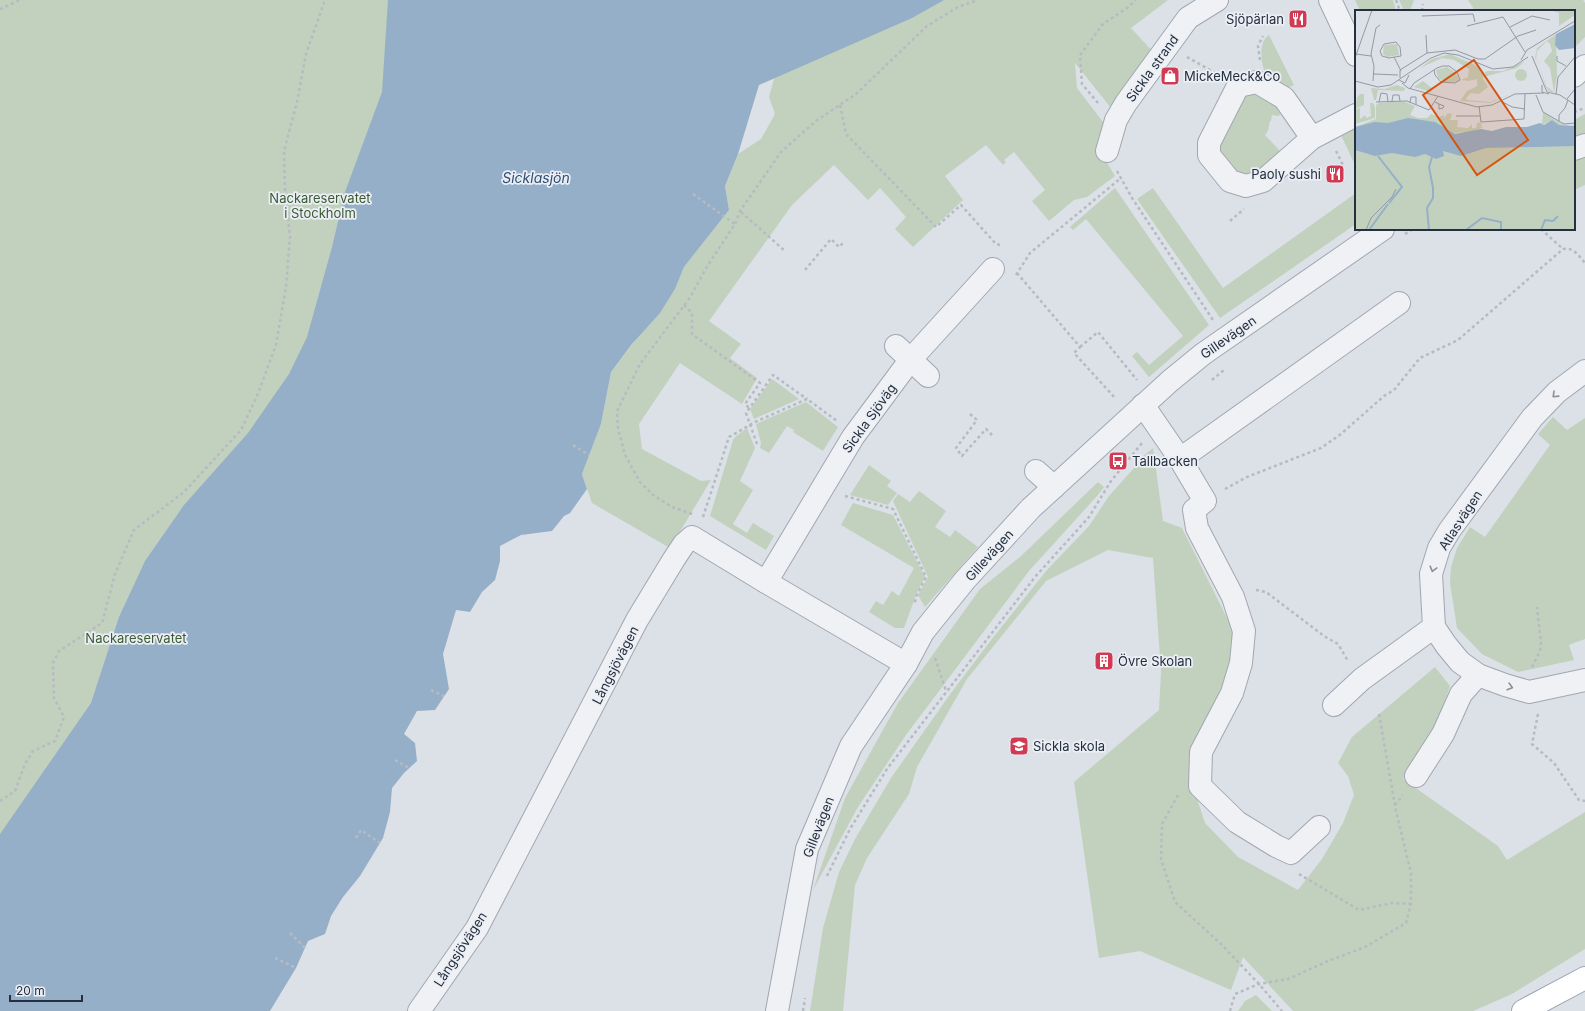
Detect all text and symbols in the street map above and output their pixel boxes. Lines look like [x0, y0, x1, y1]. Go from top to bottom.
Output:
restaurant icon: Sjöpärlan [1287, 8, 1309, 30]
inset map [1355, 10, 1575, 230]
place label: Sjöpärlan [1226, 11, 1284, 27]
street label: Sickla strand [1122, 31, 1182, 105]
shop icon: MickeMeck&Co [1159, 65, 1181, 87]
place label: MickeMeck&Co [1184, 68, 1280, 84]
restaurant icon: Paoly sushi [1324, 163, 1346, 185]
place label: Paoly sushi [1251, 166, 1321, 182]
water label: Sicklasjön [502, 169, 570, 186]
park label: Nackareservatet i Stockholm [269, 190, 371, 221]
street label: Gillevägen [1197, 312, 1259, 362]
street label: Sickla Sjöväg [839, 380, 899, 456]
one-way arrow [1552, 390, 1560, 398]
bus stop icon: Tallbacken [1107, 450, 1129, 472]
place label: Tallbacken [1132, 453, 1198, 469]
street label: Atlasvägen [1435, 487, 1485, 553]
street label: Gillevägen [962, 526, 1016, 584]
one-way arrow [1429, 565, 1438, 572]
street label: Långsjövägen [588, 623, 642, 707]
park label: Nackareservatet [85, 630, 187, 646]
building icon: Övre Skolan [1093, 650, 1115, 672]
place label: Övre Skolan [1118, 653, 1192, 669]
one-way arrow [1506, 682, 1513, 691]
school or university icon: Sickla skola [1008, 735, 1030, 757]
place label: Sickla skola [1033, 738, 1105, 754]
street label: Gillevägen [799, 794, 837, 860]
street label: Långsjövägen [430, 909, 490, 989]
scale bar [10, 977, 82, 1003]
text: 20 m [16, 983, 45, 998]

